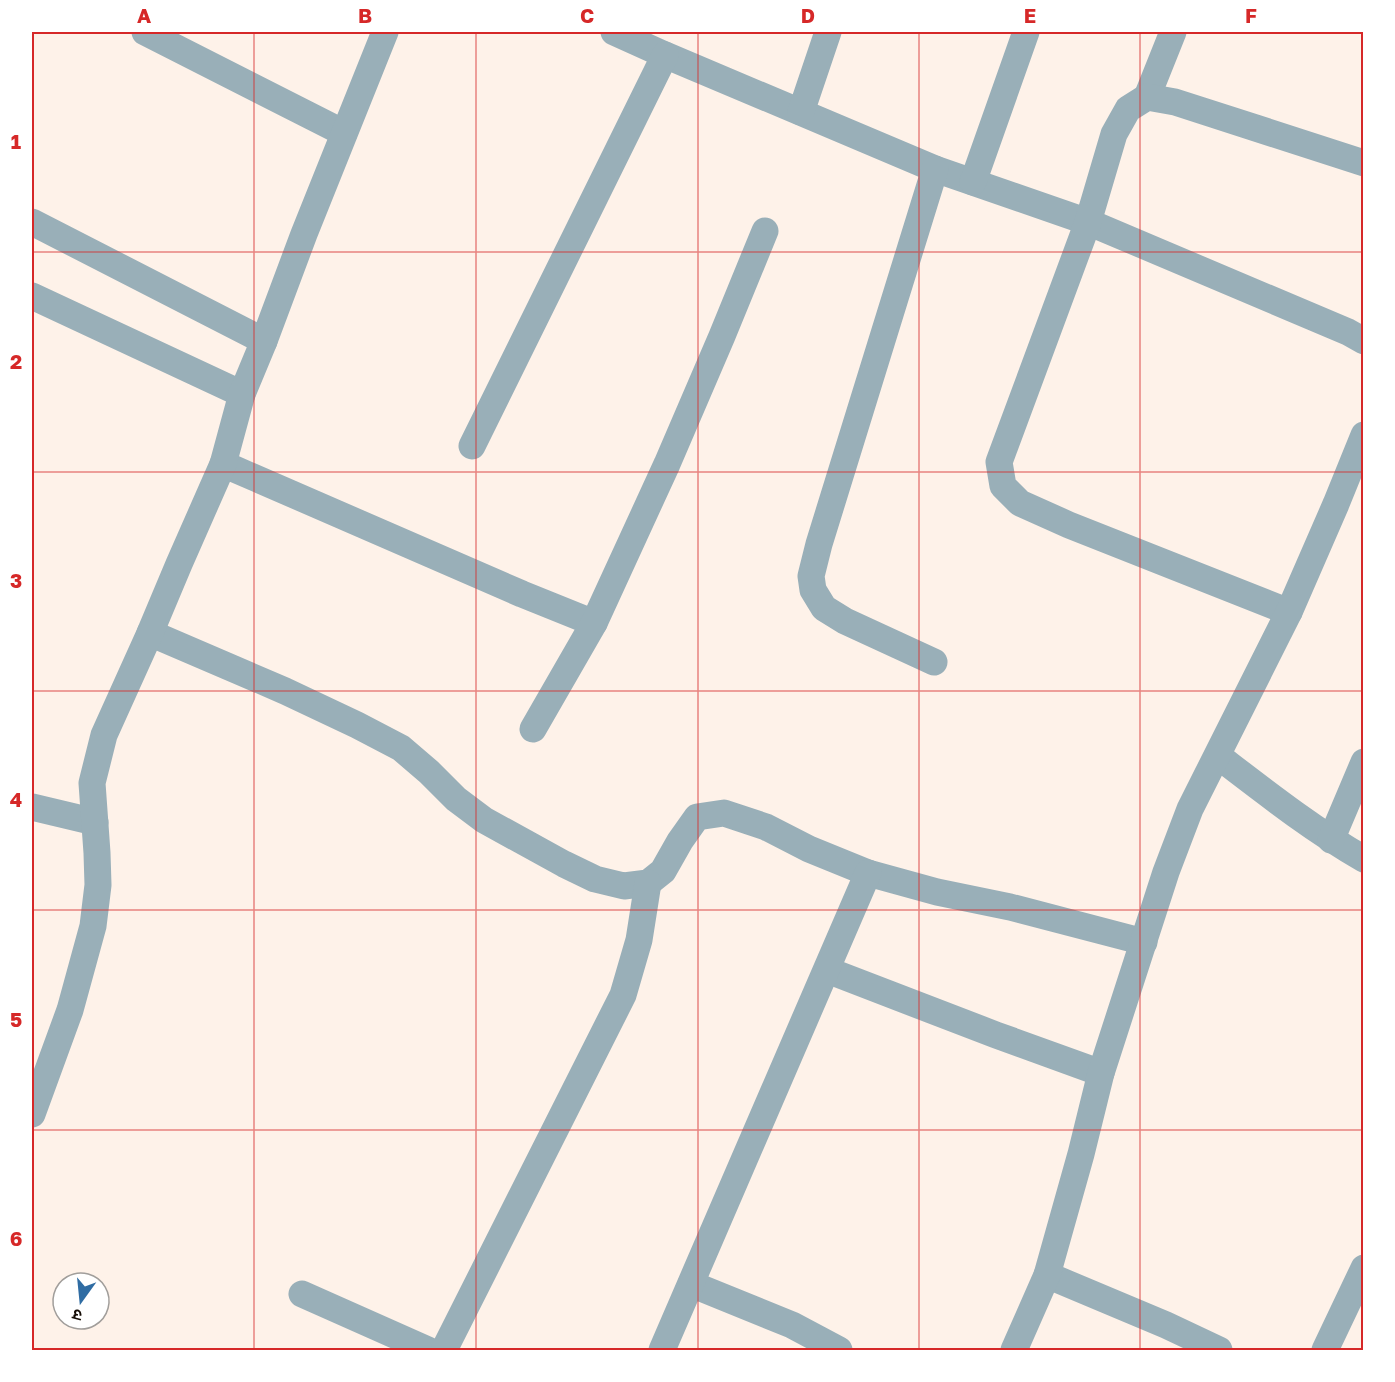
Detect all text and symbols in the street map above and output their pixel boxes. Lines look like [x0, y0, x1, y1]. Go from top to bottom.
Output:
text: A [137, 3, 151, 27]
text: B [358, 3, 372, 27]
text: C [580, 3, 594, 27]
text: D [801, 3, 815, 27]
text: E [1024, 3, 1036, 27]
text: F [1245, 3, 1257, 27]
text: 1 [11, 129, 21, 153]
text: 2 [10, 349, 22, 373]
text: 3 [10, 568, 22, 592]
text: 4 [10, 787, 22, 811]
text: 5 [10, 1007, 22, 1031]
text: 6 [10, 1226, 22, 1250]
north arrow [51, 1271, 111, 1331]
text: उ [69, 1304, 84, 1326]

